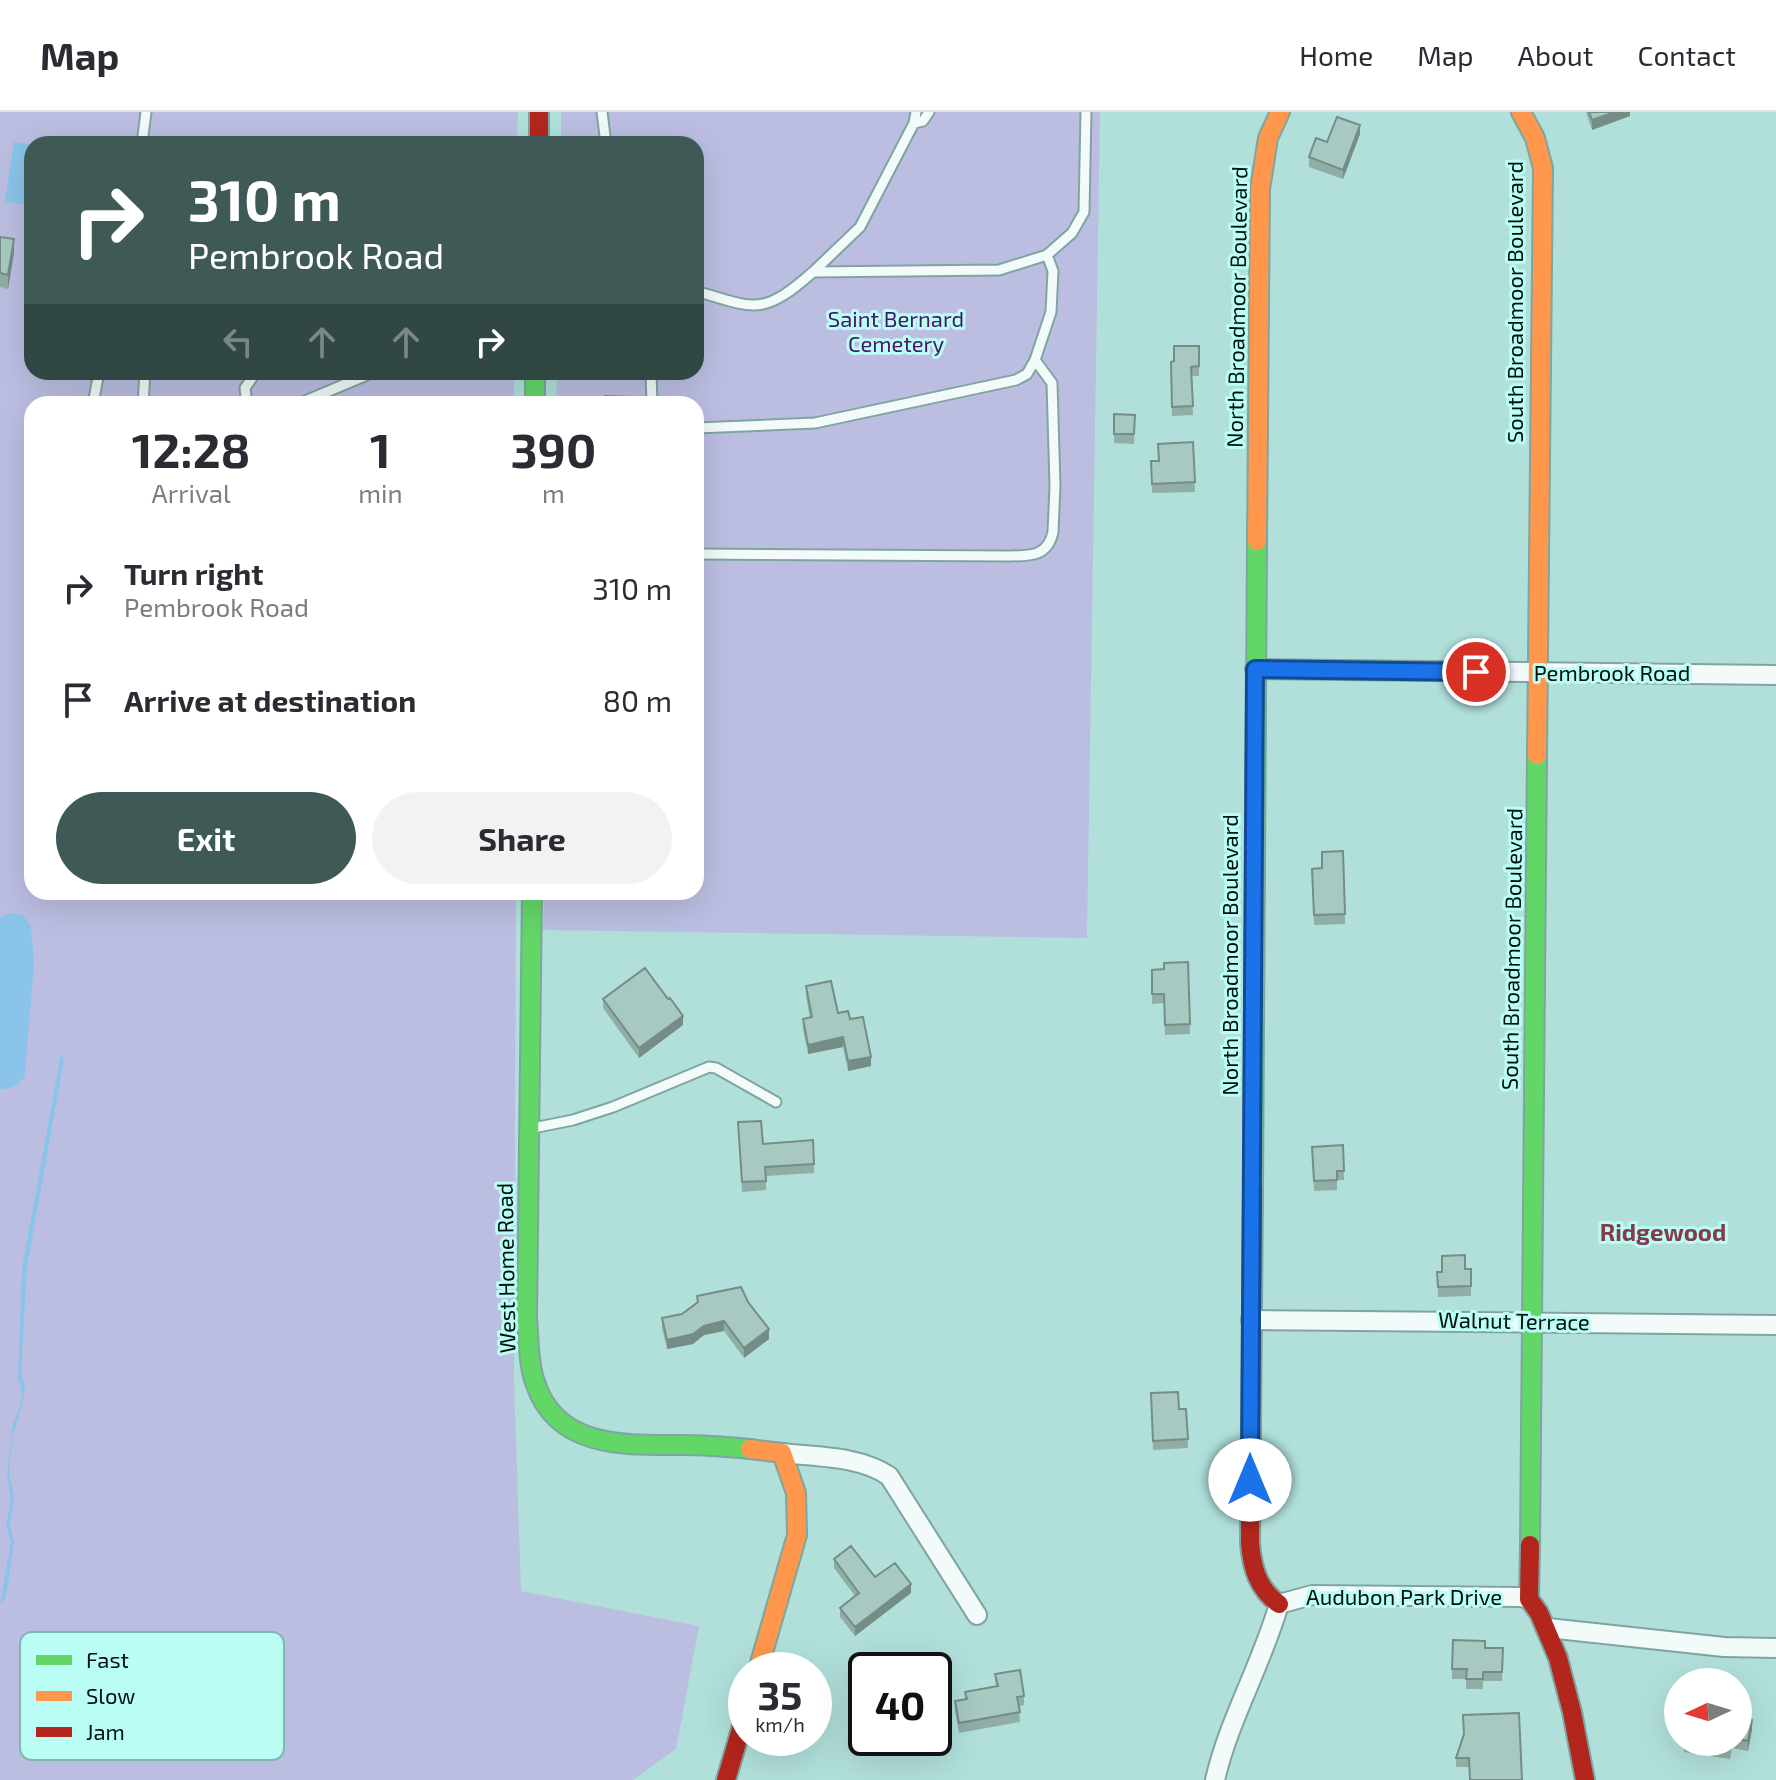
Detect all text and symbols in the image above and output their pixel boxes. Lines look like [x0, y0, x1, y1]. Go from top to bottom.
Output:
text: Map [40, 32, 119, 78]
text: Home [1299, 38, 1373, 72]
text: Map [1417, 38, 1474, 72]
text: About [1518, 38, 1593, 72]
text: Contact [1637, 38, 1736, 72]
street label: South Broadmoor Boulevard [1501, 161, 1527, 443]
text: 310 m [188, 165, 341, 232]
street label: North Broadmoor Boulevard [1221, 166, 1251, 448]
icon: right [56, 168, 160, 272]
text: Pembrook Road [188, 233, 444, 276]
park label: Saint Bernard Cemetery [828, 305, 964, 356]
icon: left [216, 320, 260, 364]
icon: ahead [300, 320, 344, 364]
icon: ahead [384, 320, 428, 364]
icon: right [468, 320, 512, 364]
text: 12:28 [132, 420, 251, 478]
text: 1 [370, 420, 391, 478]
text: 390 [510, 420, 596, 478]
text: Arrival [152, 477, 231, 508]
text: min [358, 477, 403, 508]
text: m [542, 477, 565, 508]
text: Turn right [124, 555, 264, 591]
icon: right [56, 566, 100, 610]
text: 310 m [592, 570, 672, 606]
text: Pembrook Road [124, 591, 309, 622]
pin [1442, 638, 1510, 706]
icon: arrive [1454, 650, 1498, 694]
street label: Pembrook Road [1534, 659, 1690, 685]
icon: arrive [56, 678, 100, 722]
text: Arrive at destination [124, 682, 416, 718]
text: 80 m [603, 682, 672, 718]
button: Exit [56, 792, 356, 884]
button: Share [372, 792, 672, 884]
street label: South Broadmoor Boulevard [1496, 808, 1526, 1090]
street label: North Broadmoor Boulevard [1216, 814, 1242, 1096]
street label: West Home Road [491, 1183, 519, 1354]
district label: Ridgewood [1600, 1217, 1726, 1246]
street label: Walnut Terrace [1438, 1306, 1590, 1334]
position arrow [1208, 1438, 1292, 1522]
street label: Audubon Park Drive [1306, 1583, 1502, 1609]
legend [20, 1632, 284, 1760]
text: Fast [86, 1646, 129, 1672]
speed limit sign: 40 [848, 1652, 952, 1756]
north arrow [1664, 1668, 1752, 1756]
map controls [1664, 1668, 1752, 1756]
text: 35 [758, 1670, 802, 1718]
text: Slow [86, 1682, 135, 1708]
text: km/h [755, 1712, 805, 1736]
text: Jam [86, 1718, 125, 1744]

